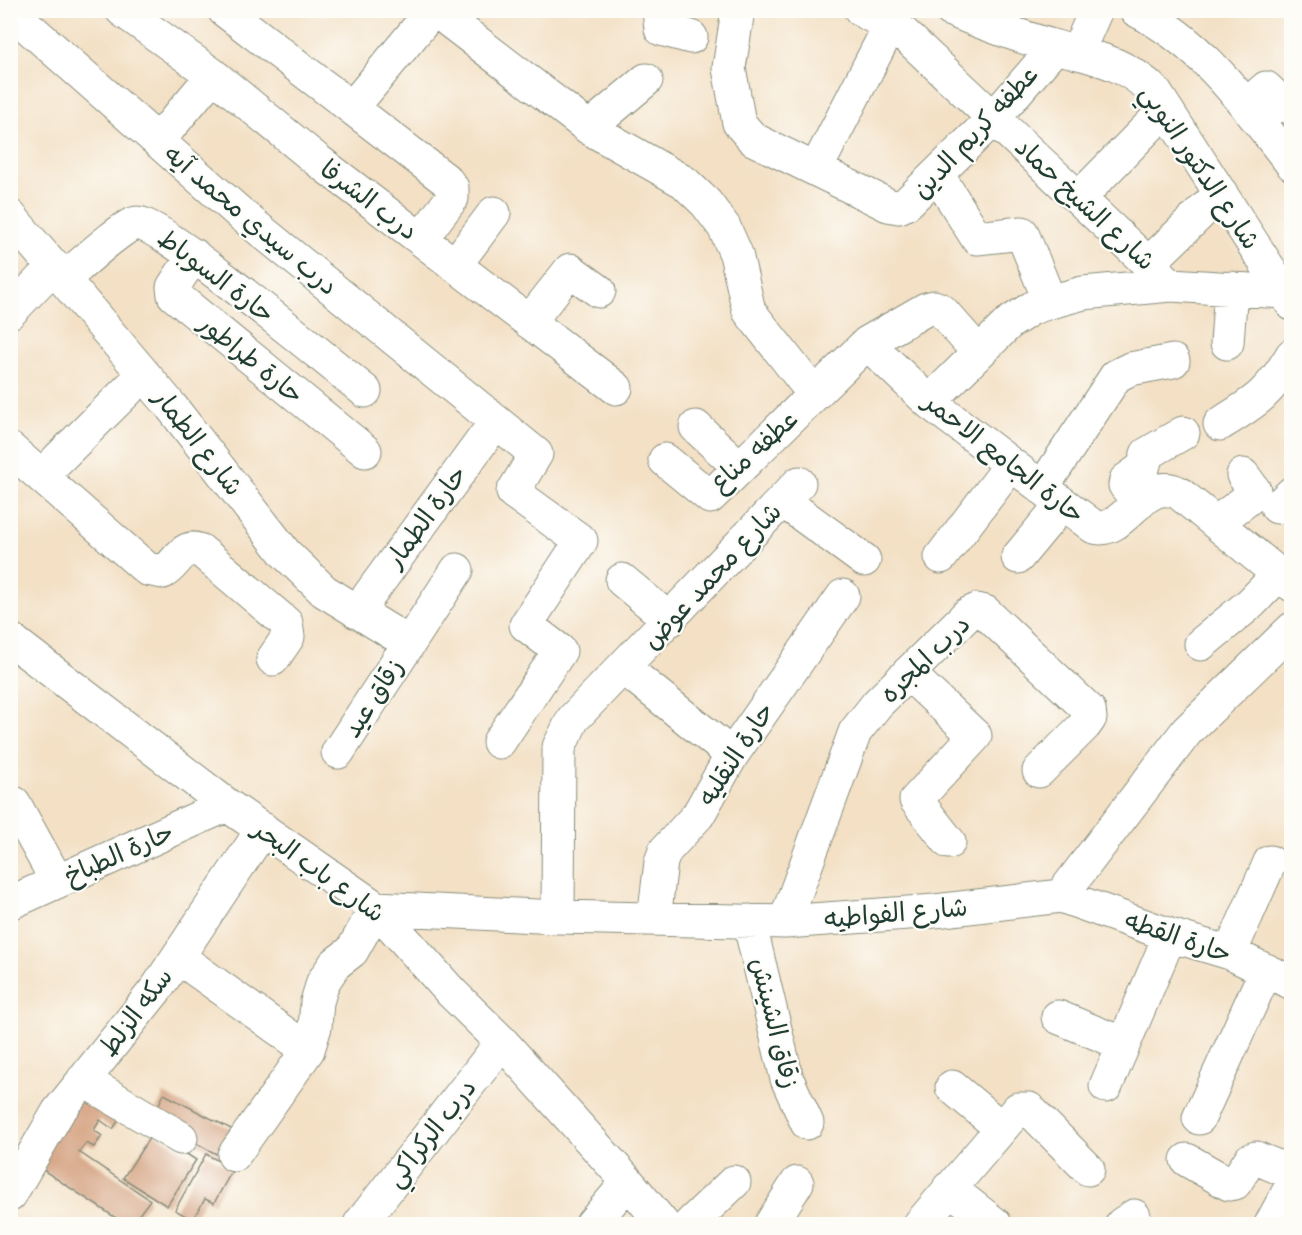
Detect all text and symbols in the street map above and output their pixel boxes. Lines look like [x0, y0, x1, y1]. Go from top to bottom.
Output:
street label: عطفه كريم الدين [905, 58, 1048, 208]
street label: شارع الدكتور النوبي [1128, 78, 1267, 259]
street label: شارع الشيخ حماد [1007, 130, 1162, 278]
street label: درب سيدي محمد آيه [156, 138, 345, 304]
street label: درب الشرفا [313, 152, 425, 248]
street label: حارة السوباط [151, 221, 281, 331]
street label: حارة طراطور [191, 306, 310, 412]
street label: شارع الطمار [144, 381, 250, 503]
street label: حارة الجامع الاحمر [914, 384, 1091, 533]
street label: عطفه مناع [703, 403, 806, 500]
street label: حارة الطمار [377, 459, 474, 576]
street label: شارع محمد عوض [635, 495, 789, 657]
street label: درب المجره [873, 608, 977, 710]
street label: زقاق عيد [335, 652, 411, 744]
street label: حارة النقليه [690, 696, 782, 812]
street label: شارع باب البحر [244, 811, 391, 931]
street label: حارة الطباخ [59, 815, 179, 894]
street label: شارع الفواطيه [823, 890, 969, 937]
street label: حارة القطه [1120, 903, 1236, 971]
street label: زقاق الشينش [743, 954, 807, 1092]
street label: سكه الزلط [92, 961, 180, 1063]
street label: درب الركراكي [378, 1072, 488, 1198]

